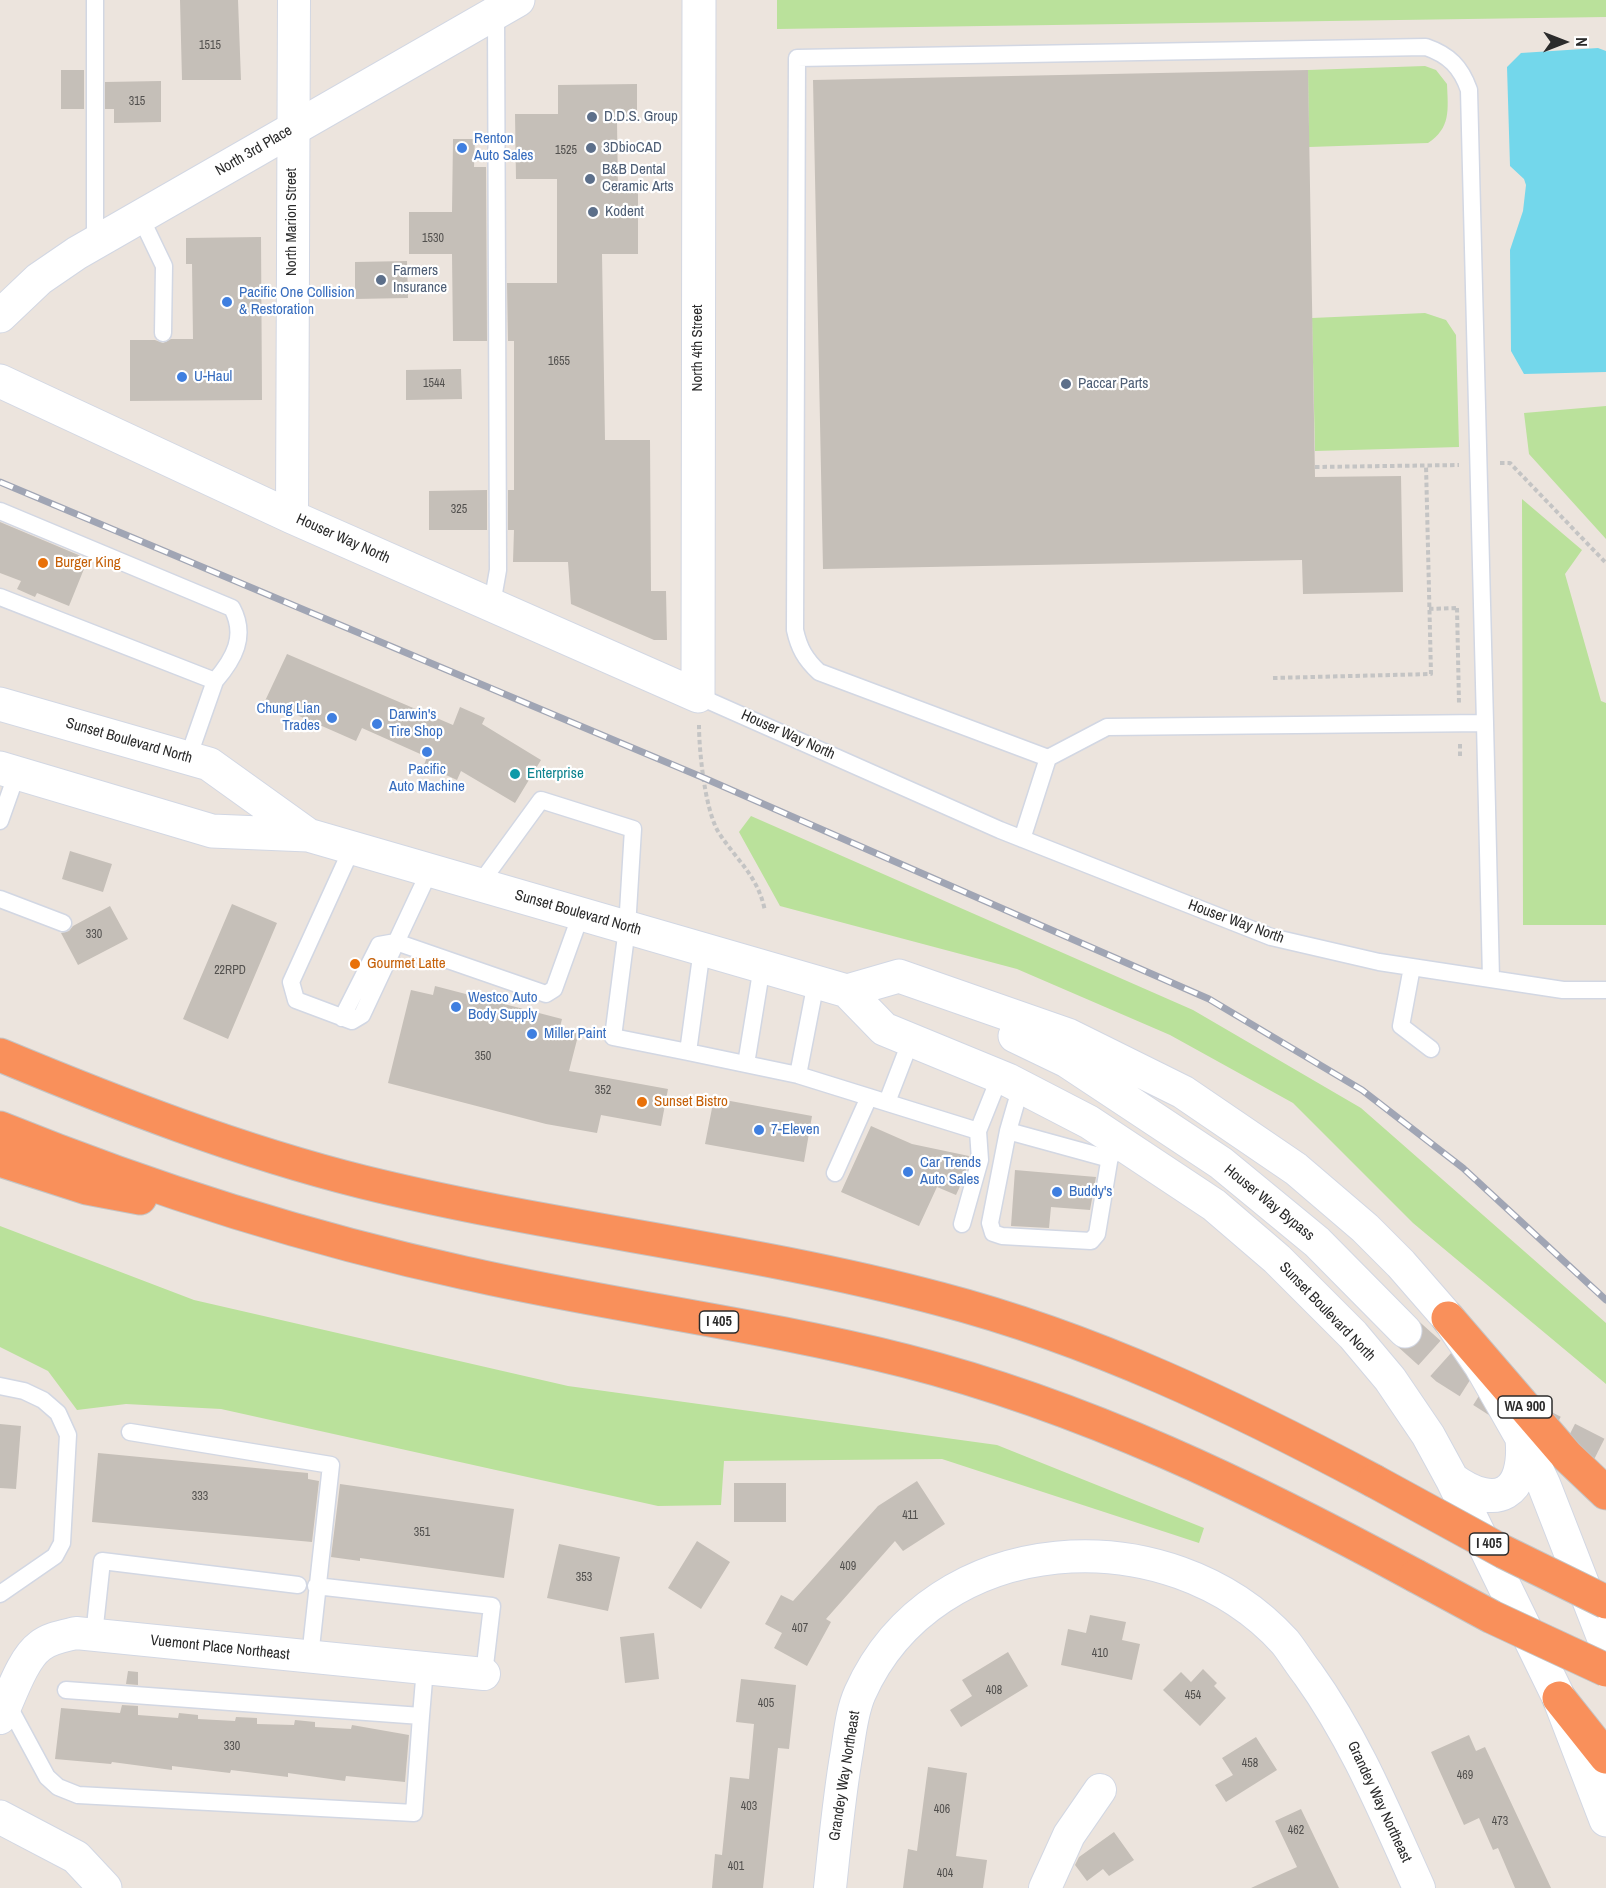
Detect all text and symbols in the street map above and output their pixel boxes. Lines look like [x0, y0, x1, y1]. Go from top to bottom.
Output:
north arrow [1534, 12, 1594, 72]
text: N [1571, 37, 1593, 47]
house number: 1515 [199, 39, 221, 53]
house number: 315 [129, 95, 145, 109]
place label: D.D.S. Group [604, 108, 678, 126]
marker: D.D.S. Group [585, 110, 599, 124]
street label: North 3rd Place [212, 122, 296, 180]
place label: Renton Auto Sales [474, 130, 533, 165]
place label: 3DbioCAD [603, 139, 662, 157]
marker: Renton Auto Sales [455, 141, 469, 155]
marker: 3DbioCAD [584, 141, 598, 155]
house number: 1525 [555, 144, 577, 158]
place label: B&B Dental Ceramic Arts [602, 161, 674, 196]
street label: North Marion Street [283, 168, 301, 276]
marker: B&B Dental Ceramic Arts [583, 172, 597, 186]
place label: Kodent [605, 203, 644, 221]
marker: Kodent [586, 205, 600, 219]
house number: 1530 [422, 232, 444, 246]
place label: Farmers Insurance [393, 262, 447, 297]
marker: Farmers Insurance [374, 273, 388, 287]
place label: Pacific One Collision & Restoration [239, 284, 355, 319]
marker: Pacific One Collision & Restoration [220, 295, 234, 309]
street label: North 4th Street [689, 305, 707, 391]
house number: 1655 [548, 355, 570, 369]
place label: U-Haul [194, 368, 232, 386]
marker: U-Haul [175, 370, 189, 384]
place label: Paccar Parts [1078, 375, 1148, 393]
house number: 1544 [423, 377, 445, 391]
marker: Paccar Parts [1059, 377, 1073, 391]
house number: 325 [451, 503, 467, 517]
street label: Houser Way North [293, 510, 393, 568]
place label: Burger King [55, 554, 121, 572]
marker: Burger King [36, 556, 50, 570]
place label: Chung Lian Trades [256, 700, 320, 735]
place label: Darwin's Tire Shop [389, 706, 443, 741]
street label: Houser Way North [738, 706, 838, 764]
marker: Chung Lian Trades [325, 711, 339, 725]
street label: Sunset Boulevard North [64, 714, 194, 768]
marker: Darwin's Tire Shop [370, 717, 384, 731]
marker: Pacific Auto Machine [420, 745, 434, 759]
place label: Pacific Auto Machine [389, 761, 465, 796]
place label: Enterprise [527, 765, 584, 783]
marker: Enterprise [508, 767, 522, 781]
street label: Sunset Boulevard North [513, 886, 643, 940]
street label: Houser Way North [1186, 896, 1286, 948]
house number: 330 [86, 928, 102, 942]
place label: Gourmet Latte [367, 955, 446, 973]
marker: Gourmet Latte [348, 957, 362, 971]
house number: 22RPD [214, 964, 246, 978]
place label: Westco Auto Body Supply [468, 989, 538, 1024]
marker: Westco Auto Body Supply [449, 1000, 463, 1014]
place label: Miller Paint [544, 1025, 606, 1043]
marker: Miller Paint [525, 1027, 539, 1041]
house number: 350 [475, 1050, 491, 1064]
house number: 352 [595, 1084, 611, 1098]
place label: Sunset Bistro [654, 1093, 728, 1111]
marker: Sunset Bistro [635, 1095, 649, 1109]
place label: 7-Eleven [771, 1121, 820, 1139]
marker: 7-Eleven [752, 1123, 766, 1137]
place label: Car Trends Auto Sales [920, 1154, 981, 1189]
street label: Houser Way Bypass [1220, 1161, 1318, 1245]
marker: Car Trends Auto Sales [901, 1165, 915, 1179]
place label: Buddy's [1069, 1183, 1112, 1201]
marker: Buddy's [1050, 1185, 1064, 1199]
street label: Sunset Boulevard North [1275, 1259, 1379, 1365]
road number: I 405 [700, 1311, 738, 1333]
road number: WA 900 [1498, 1396, 1552, 1418]
house number: 333 [192, 1490, 208, 1504]
house number: 411 [902, 1509, 918, 1523]
house number: 351 [414, 1526, 430, 1540]
road number: I 405 [1470, 1533, 1508, 1555]
house number: 409 [840, 1560, 856, 1574]
house number: 353 [576, 1571, 592, 1585]
house number: 407 [792, 1622, 808, 1636]
street label: Vuemont Place Northeast [150, 1632, 290, 1664]
house number: 410 [1092, 1647, 1108, 1661]
house number: 408 [986, 1684, 1002, 1698]
house number: 454 [1185, 1689, 1201, 1703]
house number: 405 [758, 1697, 774, 1711]
street label: Grandey Way Northeast [826, 1710, 864, 1842]
street label: Grandey Way Northeast [1343, 1739, 1415, 1865]
house number: 330 [224, 1740, 240, 1754]
house number: 458 [1242, 1757, 1258, 1771]
house number: 469 [1457, 1769, 1473, 1783]
house number: 403 [741, 1800, 757, 1814]
house number: 406 [934, 1803, 950, 1817]
house number: 473 [1492, 1815, 1508, 1829]
house number: 462 [1288, 1824, 1304, 1838]
house number: 401 [728, 1860, 744, 1874]
house number: 404 [937, 1867, 953, 1881]

